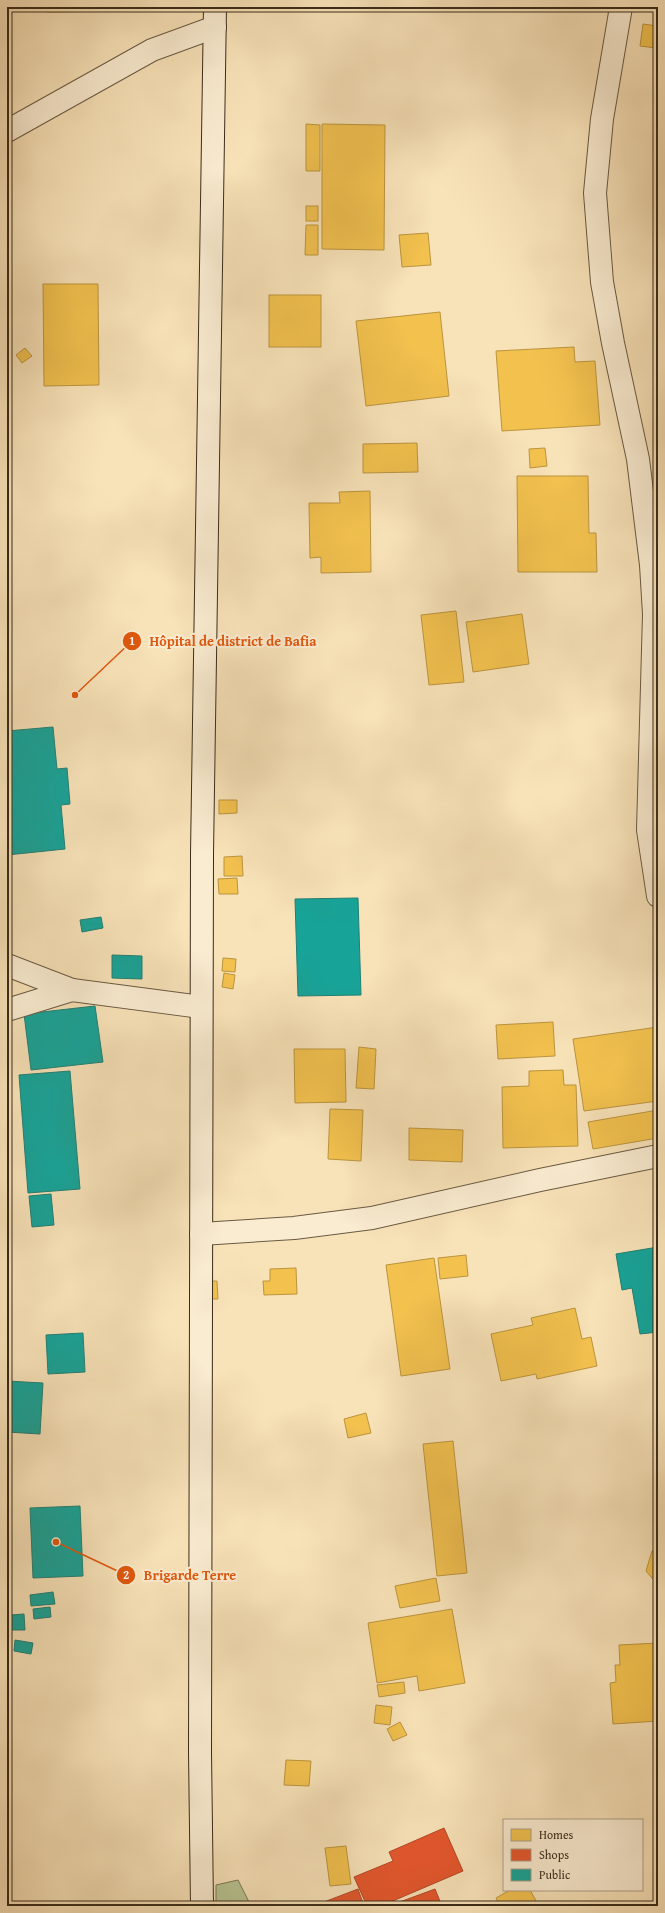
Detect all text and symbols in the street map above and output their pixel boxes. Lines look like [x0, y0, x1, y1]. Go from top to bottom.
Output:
callout: Hôpital de district de Bafia [122, 628, 325, 654]
text: Hôpital de district de Bafia [150, 631, 317, 651]
text: 1 [129, 632, 135, 649]
callout: Brigarde Terre [116, 1562, 245, 1588]
text: Brigarde Terre [144, 1565, 236, 1585]
text: 2 [123, 1566, 129, 1583]
legend [503, 1819, 643, 1891]
text: Homes [539, 1826, 574, 1843]
text: Shops [539, 1846, 569, 1863]
text: Public [539, 1866, 571, 1883]

